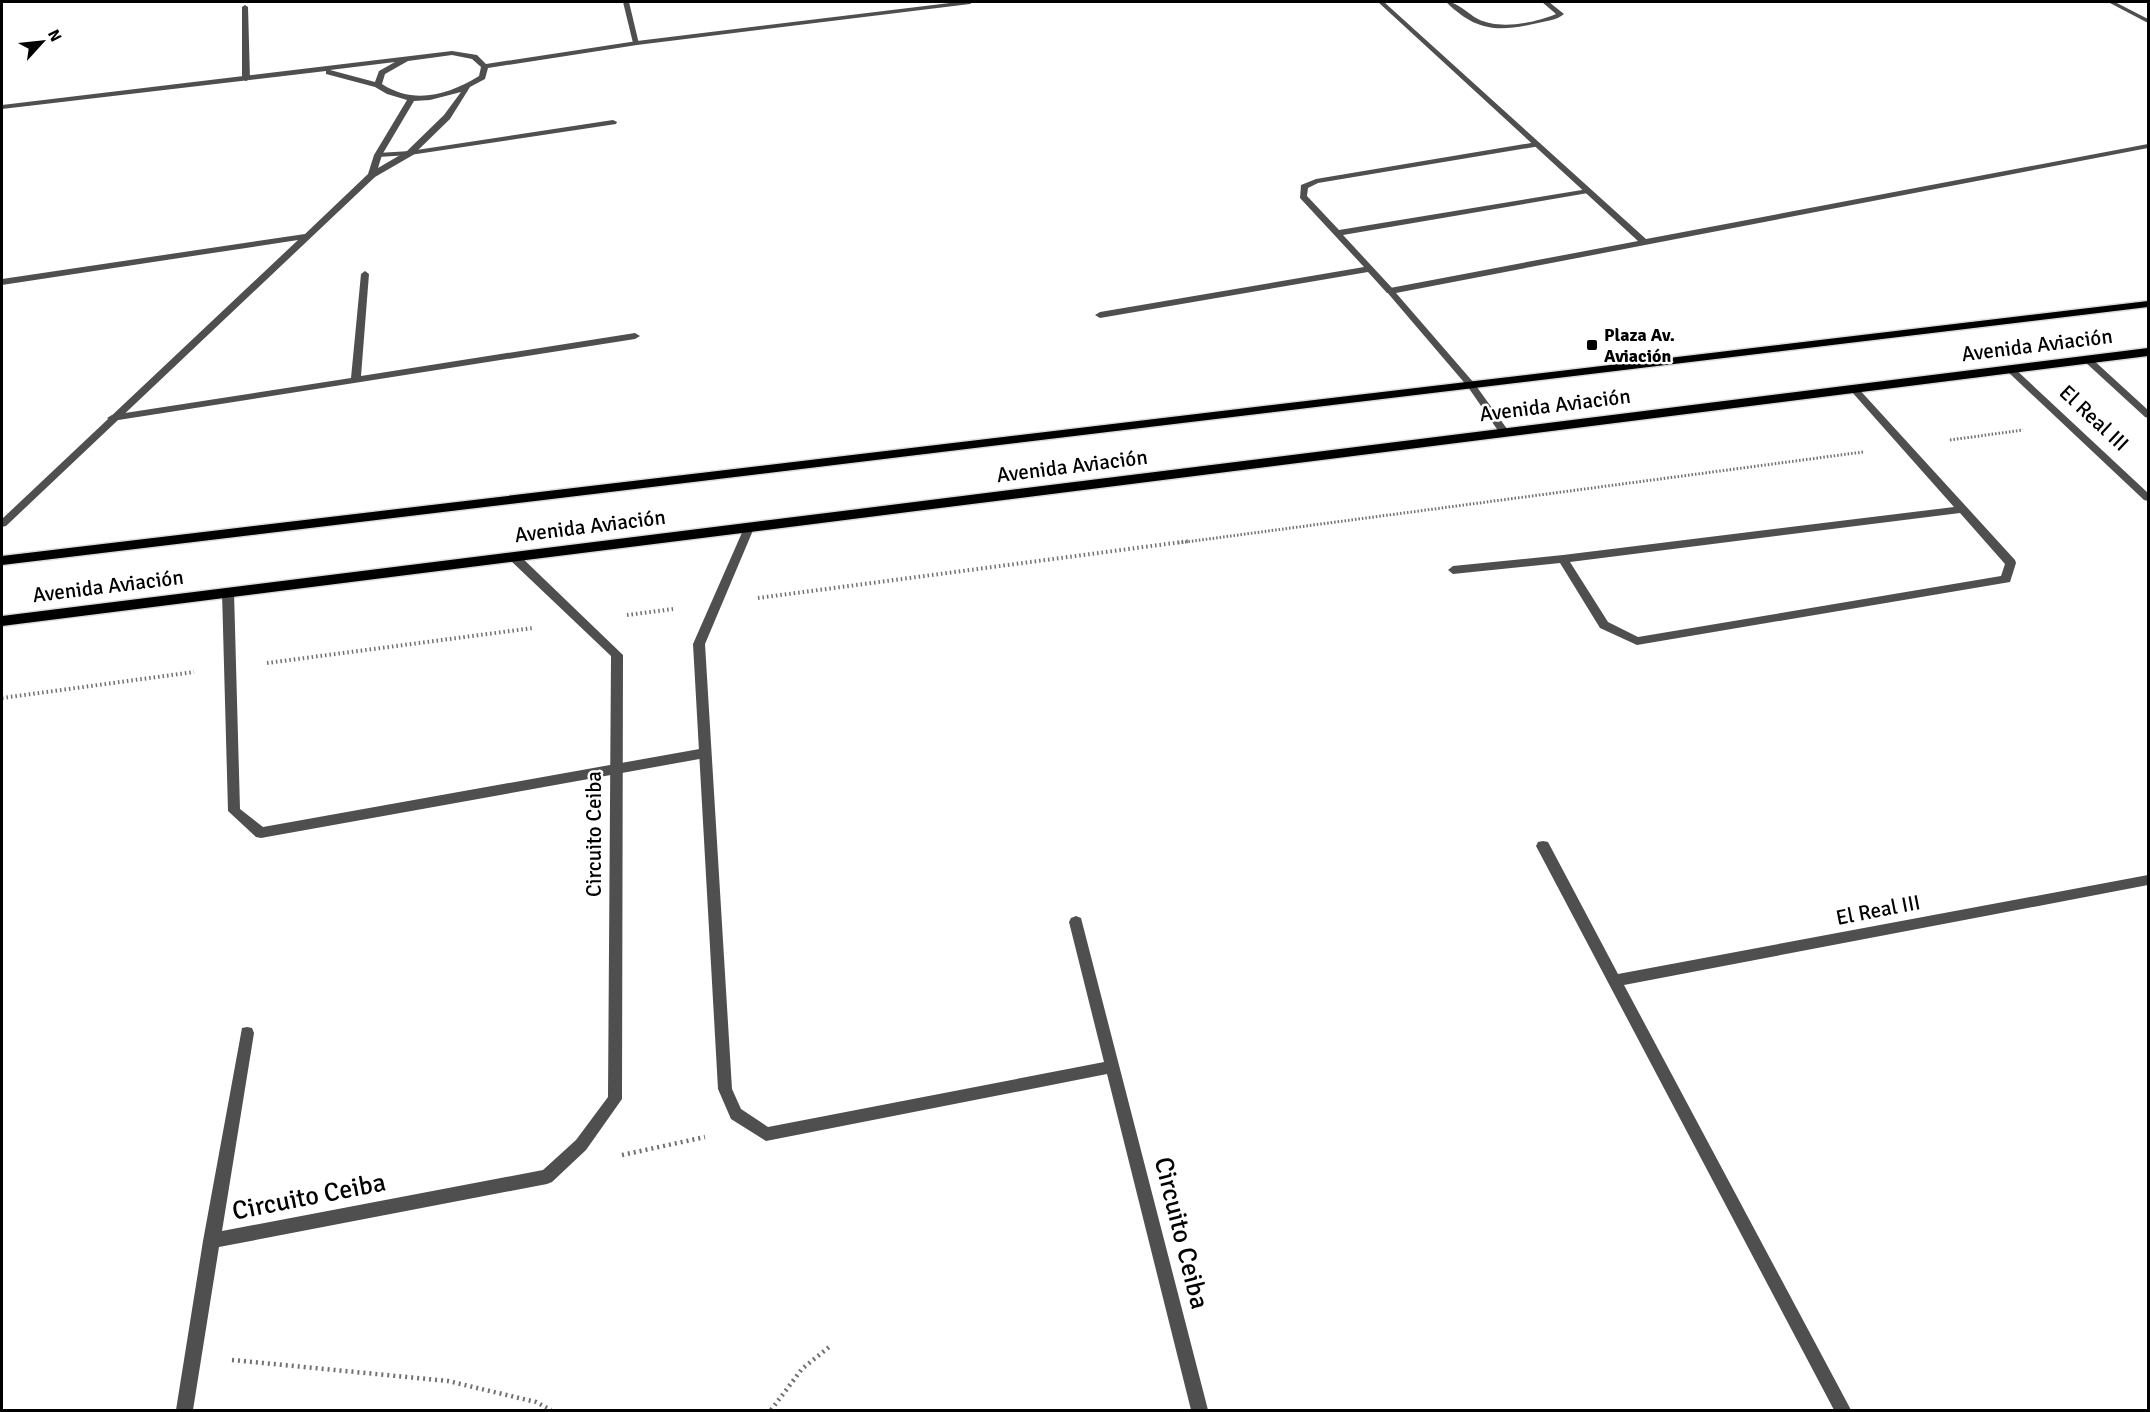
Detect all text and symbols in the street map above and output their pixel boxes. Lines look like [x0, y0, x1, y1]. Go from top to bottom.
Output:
north arrow [12, 12, 72, 72]
text: N [43, 26, 66, 45]
street label: Avenida Aviación [1960, 323, 2114, 367]
place label: Plaza Av. Aviación [1604, 324, 1675, 367]
marker: Plaza Av. Aviación [1585, 338, 1599, 352]
street label: El Real III [2054, 379, 2134, 457]
street label: Avenida Aviación [1478, 383, 1632, 427]
street label: Avenida Aviación [995, 444, 1149, 488]
street label: Avenida Aviación [513, 504, 667, 548]
street label: Avenida Aviación [31, 564, 185, 608]
street label: Circuito Ceiba [581, 771, 607, 897]
street label: El Real III [1834, 889, 1922, 931]
street label: Circuito Ceiba [1147, 1154, 1215, 1312]
street label: Circuito Ceiba [230, 1166, 388, 1228]

